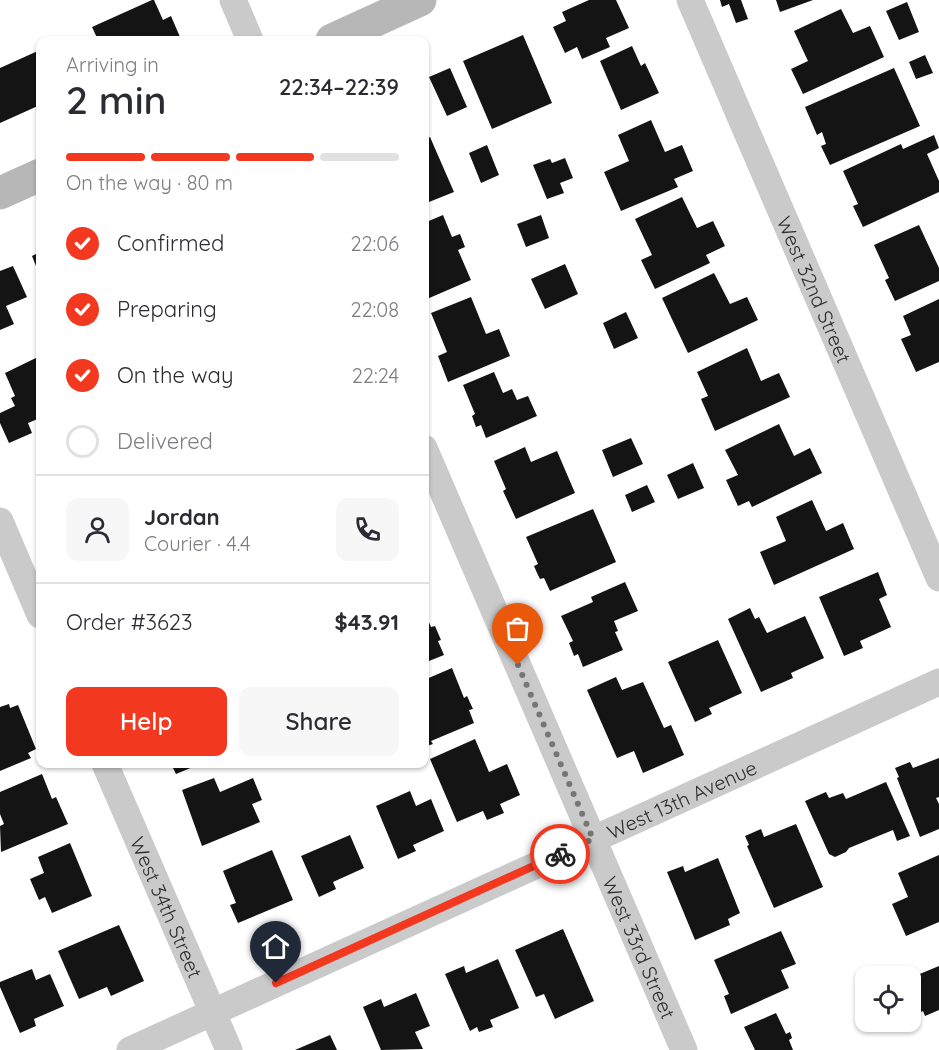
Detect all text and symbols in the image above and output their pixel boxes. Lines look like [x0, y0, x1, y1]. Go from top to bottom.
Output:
text: Arriving in [66, 52, 159, 77]
text: 22:34–22:39 [279, 73, 399, 101]
text: 2 min [66, 75, 167, 124]
text: On the way · 80 m [66, 170, 233, 195]
street label: West 32nd Street [772, 212, 857, 367]
icon: check [66, 227, 99, 260]
text: Confirmed [117, 229, 224, 257]
text: 22:06 [350, 231, 399, 256]
icon: check [66, 293, 99, 326]
text: Preparing [117, 295, 217, 323]
text: 22:08 [350, 297, 399, 322]
icon: check [66, 359, 99, 392]
text: On the way [117, 361, 233, 389]
text: 22:24 [352, 363, 399, 388]
text: Delivered [117, 427, 213, 455]
button: person [66, 498, 129, 561]
button: phone [336, 498, 399, 561]
text: Jordan [144, 503, 220, 531]
text: Courier · 4.4 [144, 531, 250, 556]
pin [492, 603, 543, 665]
text: Order #3623 [66, 608, 193, 636]
text: $43.91 [335, 608, 399, 636]
icon: bag [501, 612, 534, 645]
button: Help [66, 687, 227, 756]
button: Share [239, 687, 399, 756]
street label: West 13th Avenue [603, 754, 760, 844]
courier [530, 824, 590, 884]
street label: West 34th Street [125, 833, 209, 982]
icon: bike [544, 838, 577, 871]
street label: West 33rd Street [598, 872, 681, 1023]
pin [250, 921, 301, 983]
icon: home [259, 930, 292, 963]
map controls [855, 966, 921, 1032]
button: locate [855, 966, 921, 1032]

